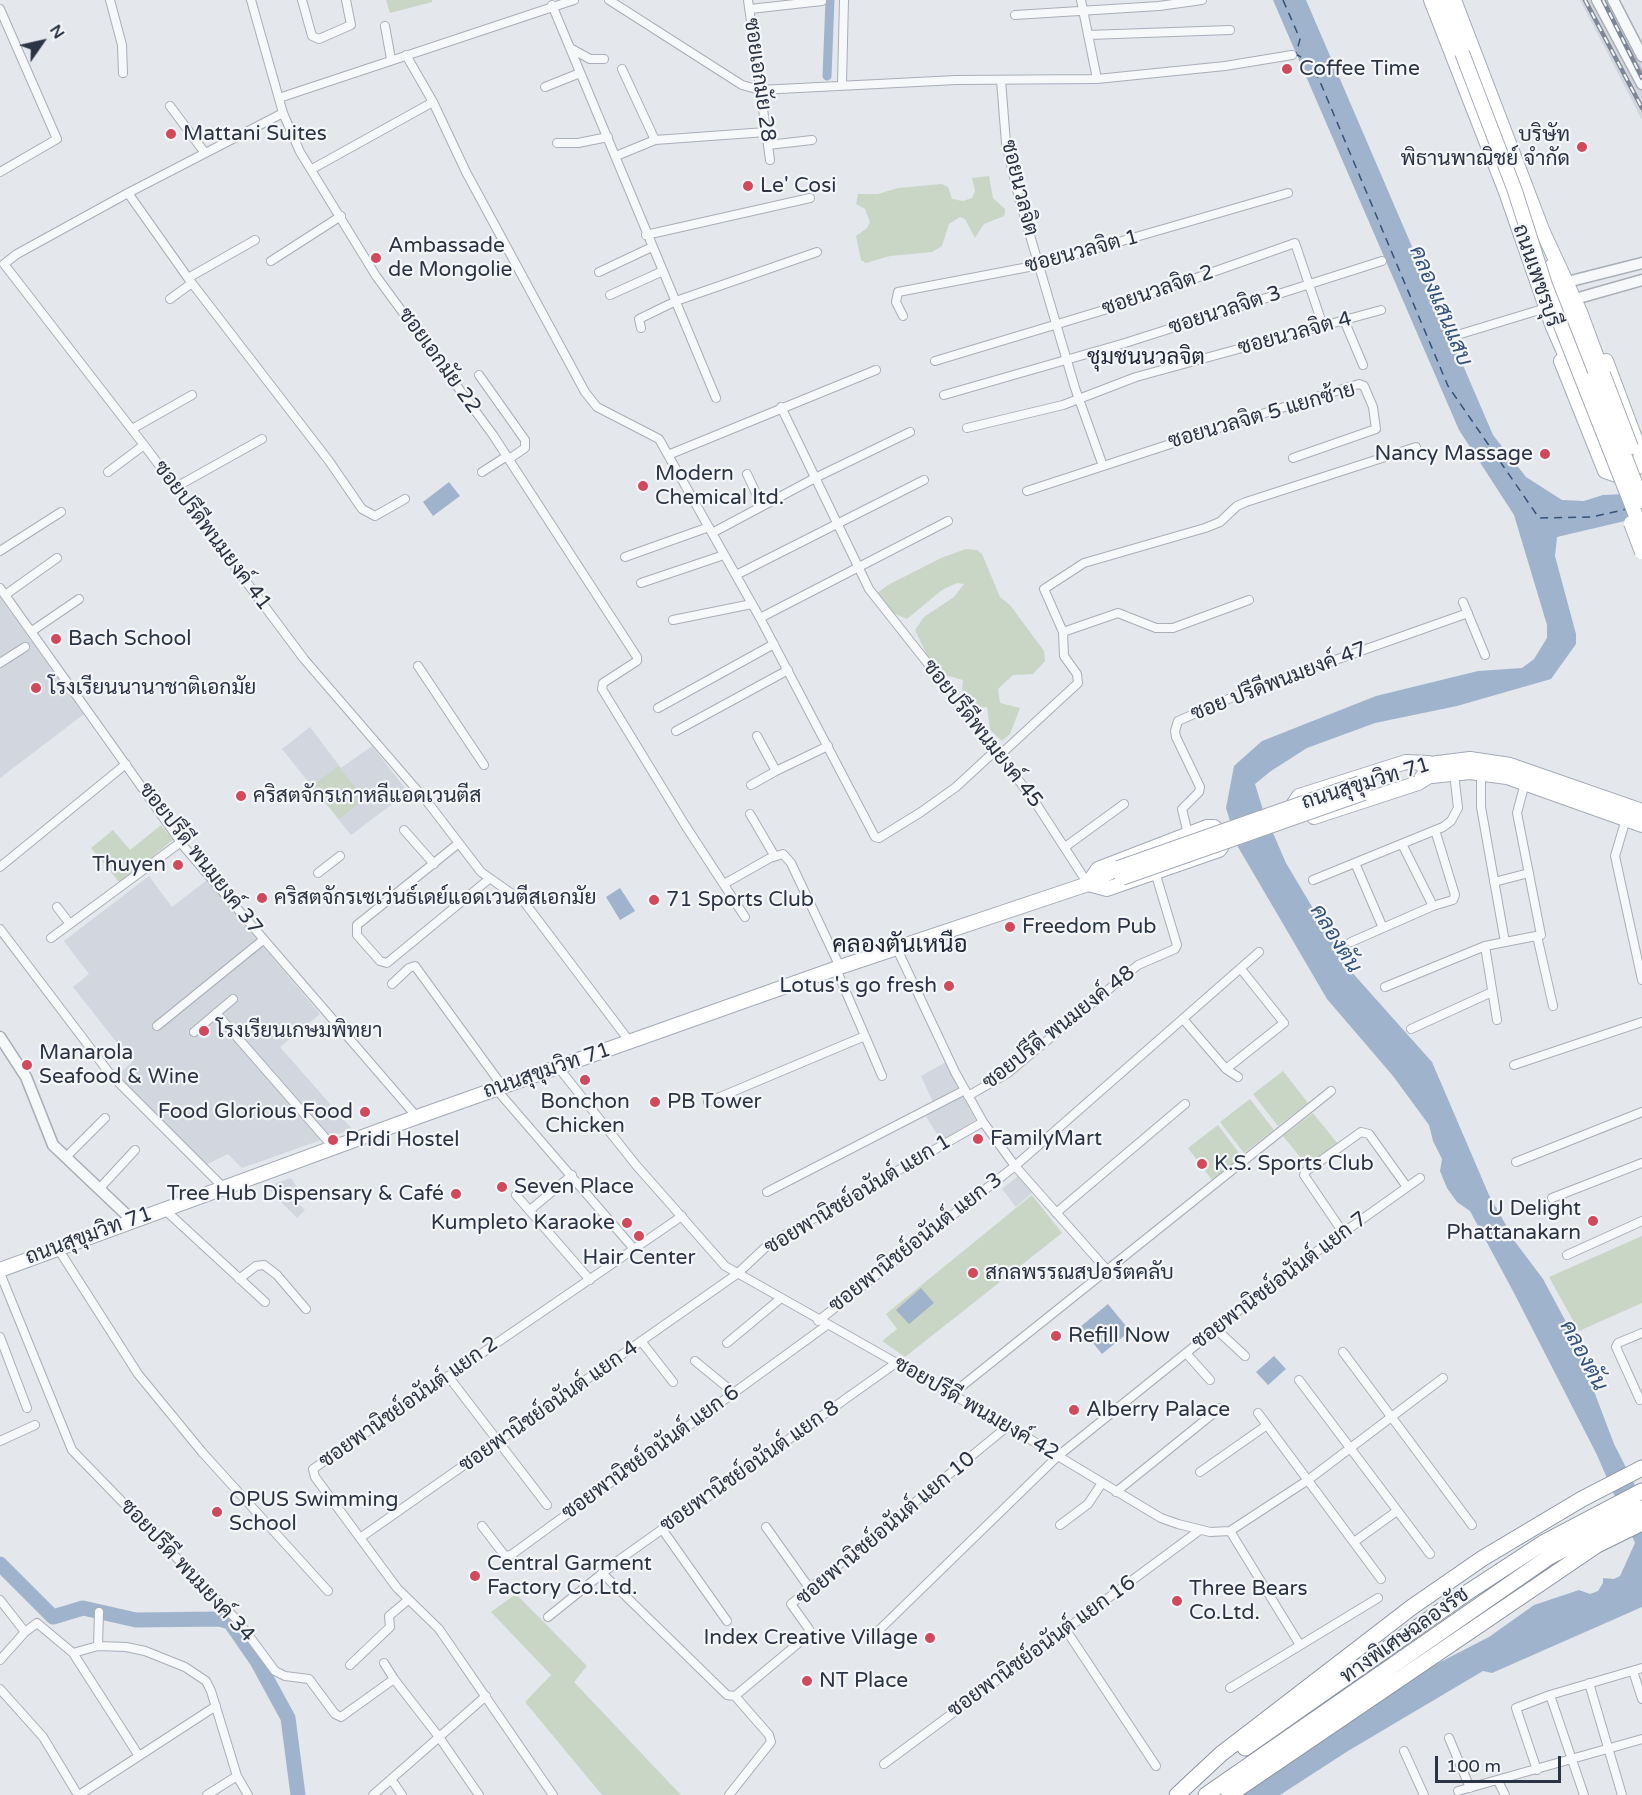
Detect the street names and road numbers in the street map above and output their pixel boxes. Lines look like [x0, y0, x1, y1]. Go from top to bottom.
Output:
street label: ซอยเอกมัย 28 [738, 16, 780, 144]
street label: ซอยนวลจิต [995, 137, 1043, 239]
street label: ถนนเพชรบุรี [1507, 221, 1565, 331]
street label: ซอยนวลจิต 1 [1022, 225, 1142, 279]
street label: ซอยนวลจิต 2 [1099, 260, 1217, 322]
street label: ซอยนวลจิต 3 [1166, 281, 1284, 341]
street label: ซอยเอกมัย 22 [392, 303, 486, 419]
street label: ซอยนวลจิต 4 [1235, 307, 1355, 361]
street label: ซอยนวลจิต 5 แยกซ้าย [1166, 377, 1358, 455]
street label: ซอยปรีดีพนมยงค์ 41 [147, 456, 277, 616]
street label: ซอย ปรีดีพนมยงค์ 47 [1187, 637, 1371, 727]
street label: ซอยปรีดีพนมยงค์ 45 [916, 655, 1048, 813]
street label: ถนนสุขุมวิท 71 [1299, 753, 1433, 815]
street label: ซอยปรีดี พนมยงค์ 37 [133, 778, 267, 940]
street label: ซอยปรีดี พนมยงค์ 48 [978, 961, 1140, 1095]
street label: ถนนสุขุมวิท 71 [480, 1037, 614, 1105]
street label: ซอยพานิชย์อนันต์ แยก 1 [760, 1129, 956, 1261]
street label: ซอยพานิชย์อนันต์ แยก 3 [824, 1168, 1008, 1318]
street label: ถนนสุขุมวิท 71 [22, 1201, 156, 1271]
street label: ซอยพานิชย์อนันต์ แยก 7 [1187, 1207, 1373, 1355]
street label: ซอยพานิชย์อนันต์ แยก 2 [315, 1332, 503, 1474]
street label: ซอยพานิชย์อนันต์ แยก 4 [455, 1336, 643, 1478]
street label: ซอยปรีดี พนมยงค์ 42 [889, 1351, 1063, 1467]
street label: ซอยพานิชย์อนันต์ แยก 6 [557, 1380, 745, 1526]
street label: ซอยพานิชย์อนันต์ แยก 8 [656, 1396, 844, 1538]
street label: ซอยพานิชย์อนันต์ แยก 10 [791, 1447, 981, 1611]
street label: ซอยปรีดี พนมยงค์ 34 [114, 1494, 260, 1648]
street label: ซอยพานิชย์อนันต์ แยก 16 [943, 1570, 1141, 1724]
street label: ทางพิเศษฉลองรัช [1336, 1582, 1474, 1690]

